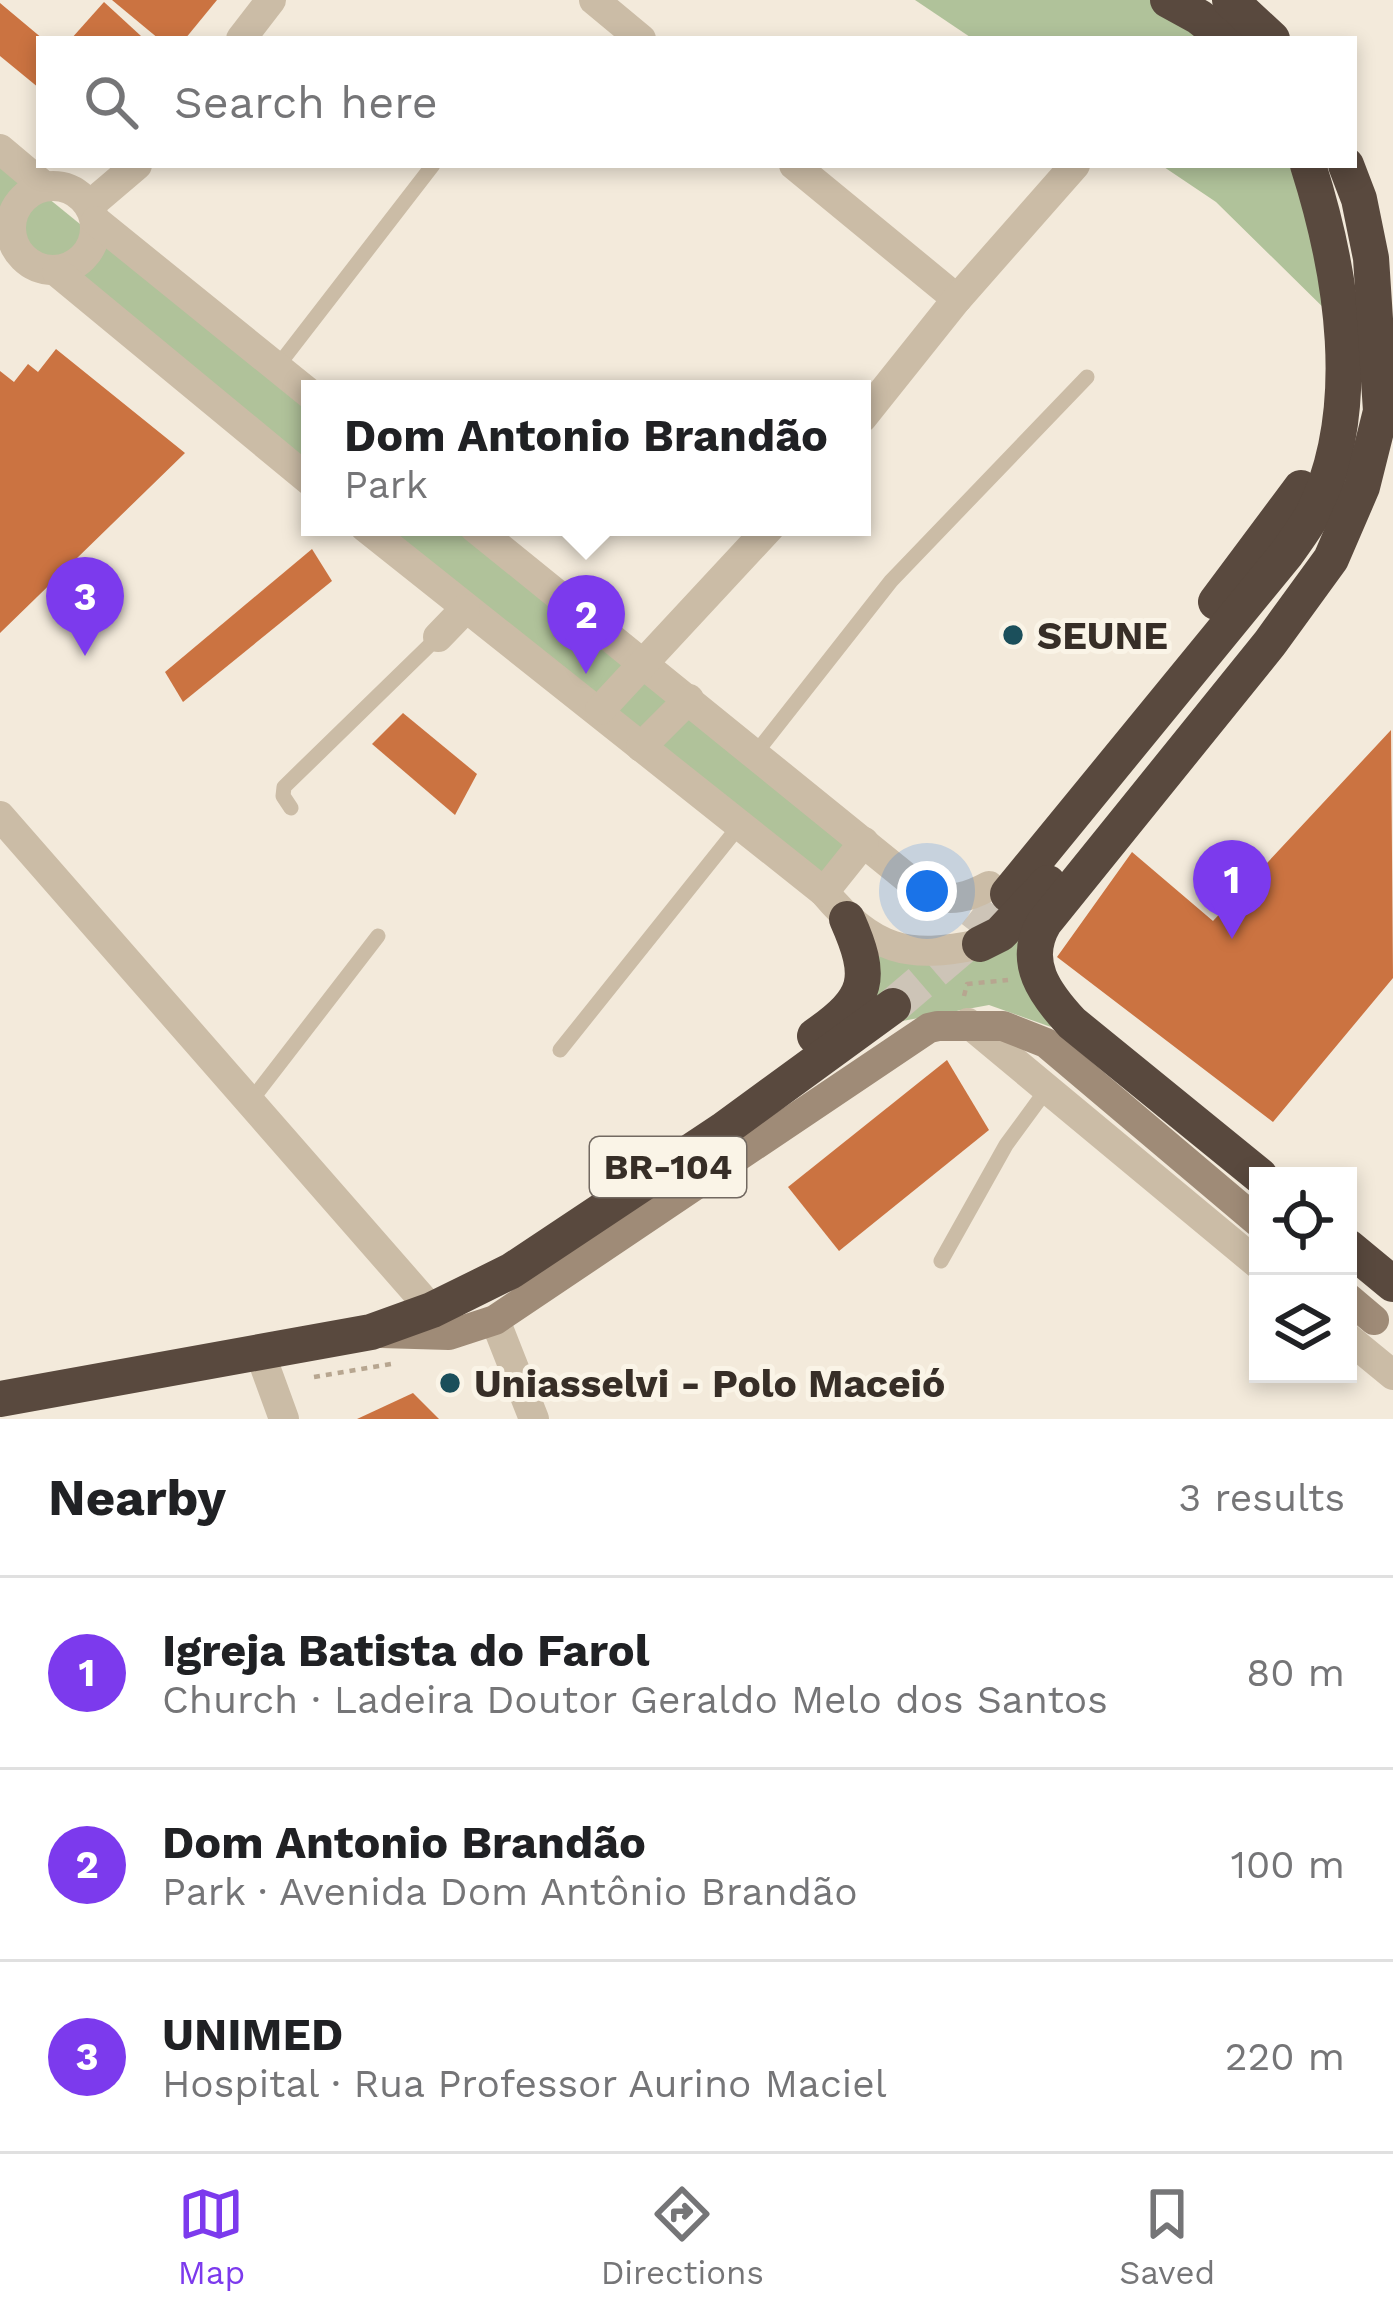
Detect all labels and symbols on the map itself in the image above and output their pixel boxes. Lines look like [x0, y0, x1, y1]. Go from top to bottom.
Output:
pin: 3 [46, 557, 124, 656]
pin: 2 [547, 575, 625, 674]
place label: SEUNE [1037, 613, 1168, 658]
marker: SEUNE [1000, 622, 1026, 648]
pin: 1 [1193, 840, 1271, 939]
your location [897, 861, 957, 921]
road number: BR-104 [590, 1137, 746, 1197]
place label: Uniasselvi - Polo Maceió [474, 1361, 945, 1406]
marker: Uniasselvi - Polo Maceió [437, 1370, 463, 1396]

